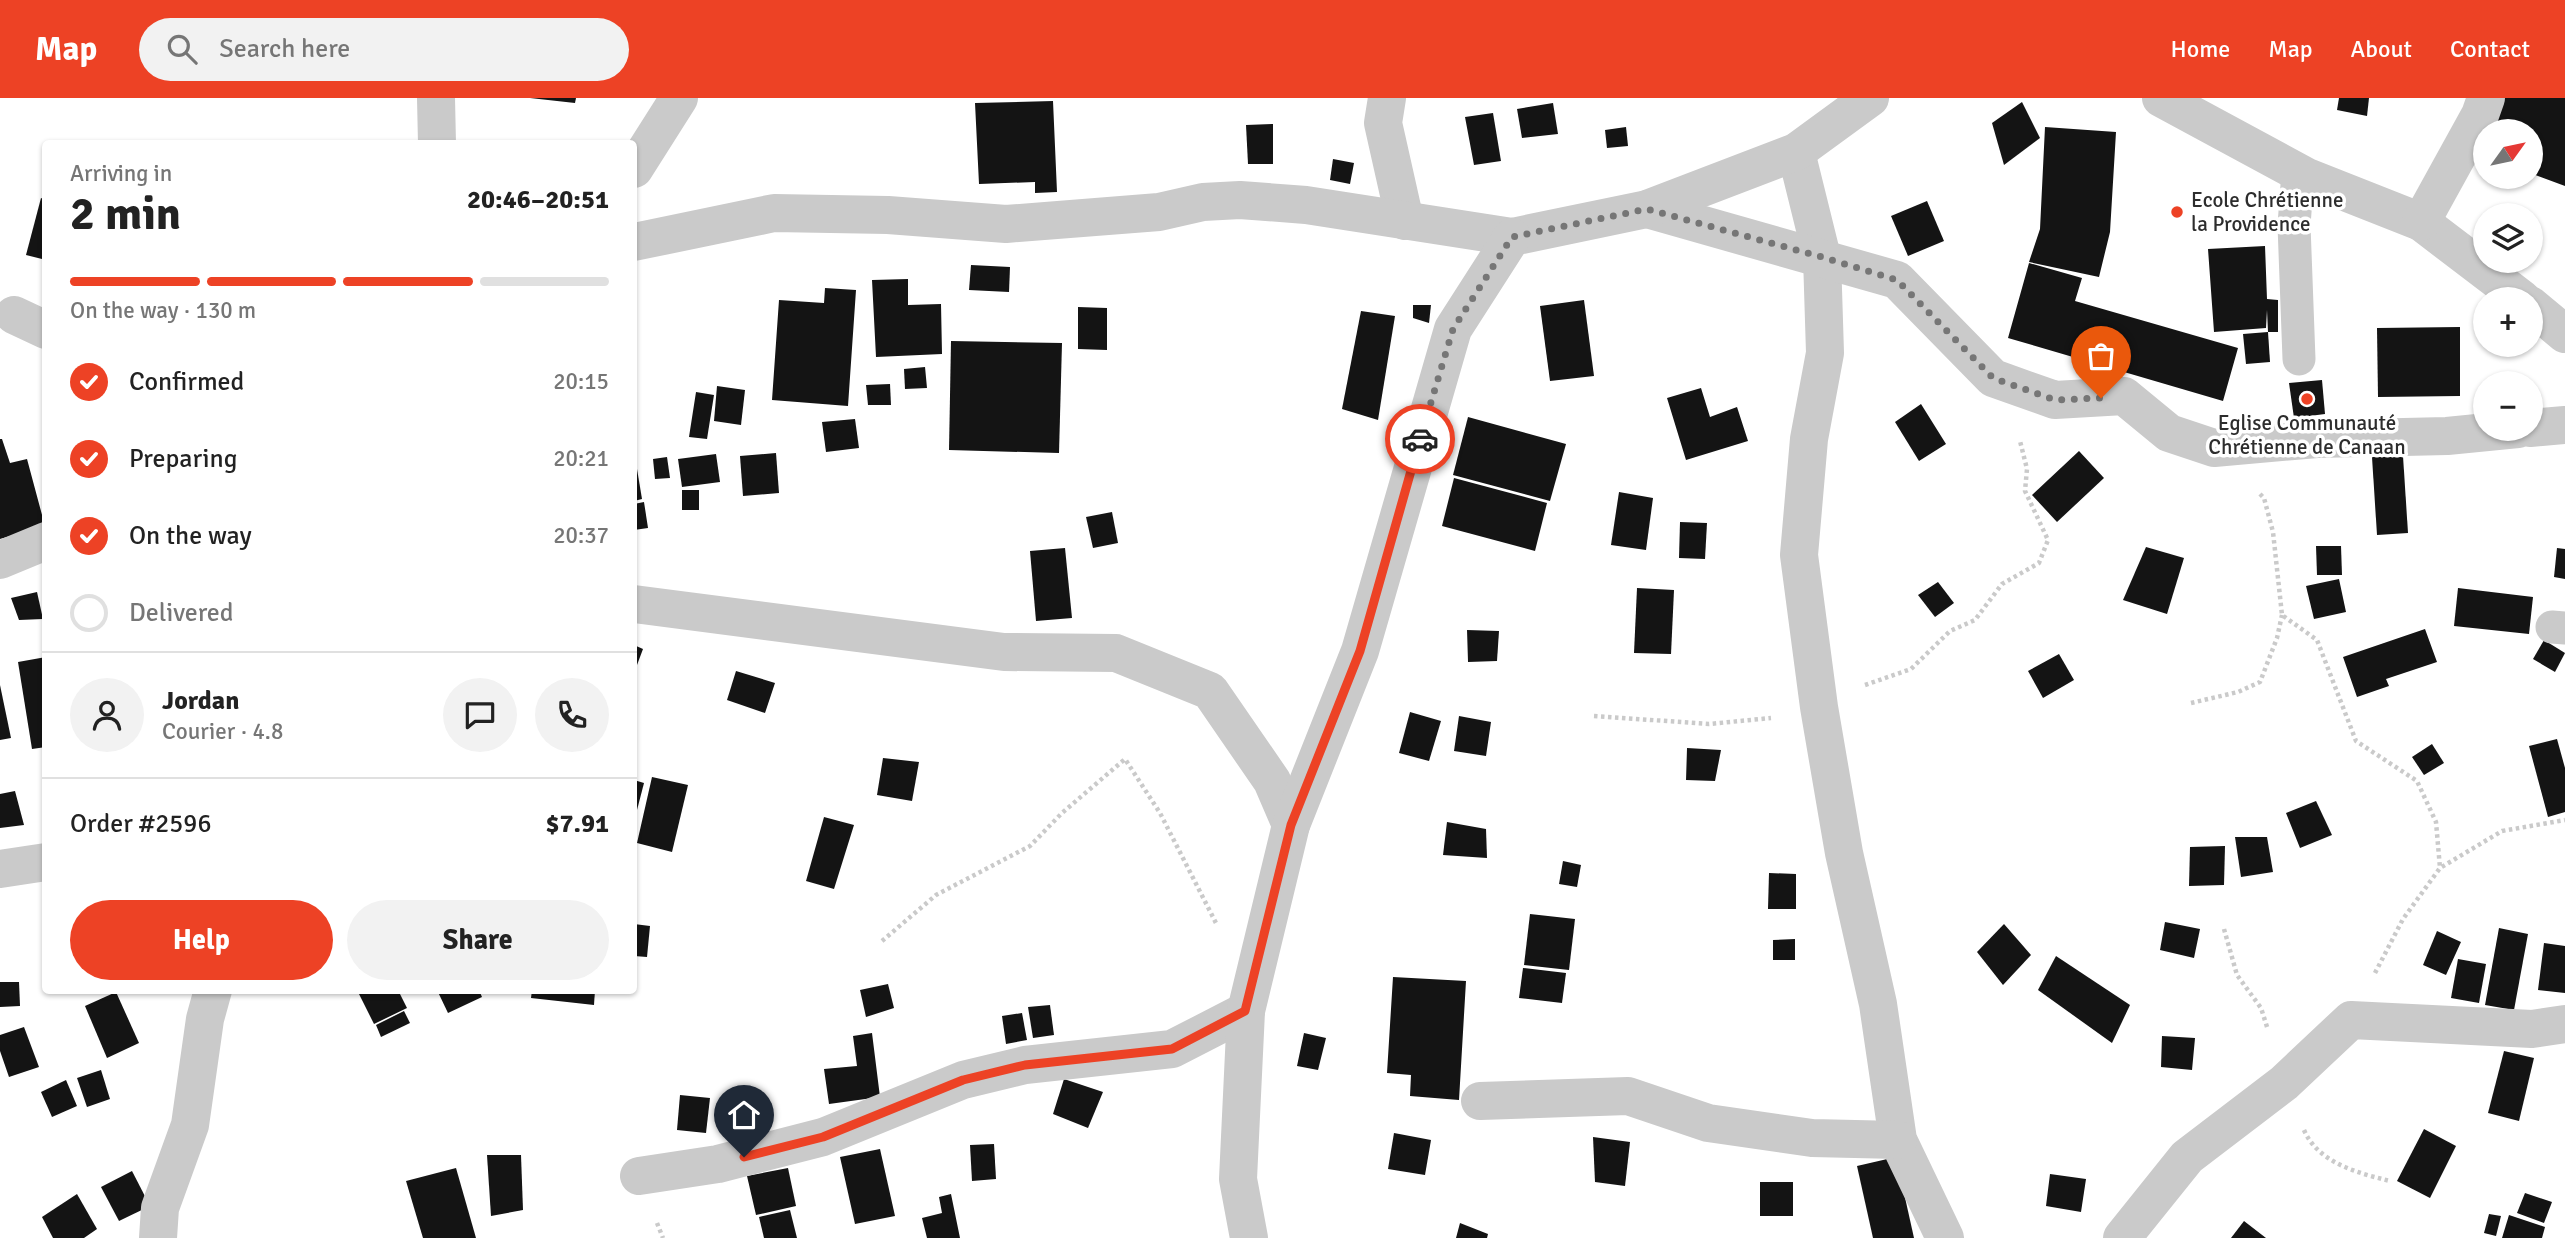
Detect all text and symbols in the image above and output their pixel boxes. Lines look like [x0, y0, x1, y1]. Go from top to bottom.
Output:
search box [139, 18, 629, 81]
text: Map [35, 29, 97, 70]
icon: search [163, 30, 201, 68]
text: Search here [219, 33, 350, 65]
text: Home [2170, 34, 2230, 64]
text: Map [2268, 34, 2313, 64]
text: About [2351, 34, 2412, 64]
text: Contact [2450, 34, 2530, 64]
north arrow [2473, 119, 2543, 189]
map controls [2473, 119, 2543, 441]
text: Arriving in [70, 159, 172, 188]
text: 20:46–20:51 [467, 184, 609, 216]
text: 2 min [70, 186, 181, 242]
place label: Ecole Chrétienne la Providence [2191, 187, 2344, 237]
button: layers [2473, 203, 2543, 273]
marker: Ecole Chrétienne la Providence [2169, 204, 2185, 220]
button: + [2473, 287, 2543, 357]
text: On the way · 130 m [70, 296, 256, 325]
pin [2071, 326, 2131, 398]
icon: bag [2082, 337, 2120, 375]
icon: check [70, 363, 108, 401]
text: Confirmed [129, 366, 244, 398]
text: 20:15 [553, 367, 609, 396]
button: − [2473, 371, 2543, 441]
marker: Eglise Communauté Chrétienne de Canaan [2299, 391, 2315, 407]
courier [1385, 404, 1455, 474]
place label: Eglise Communauté Chrétienne de Canaan [2208, 410, 2406, 460]
icon: car [1401, 420, 1439, 458]
icon: check [70, 440, 108, 478]
text: Preparing [129, 443, 237, 475]
text: 20:21 [553, 444, 609, 473]
icon: check [70, 517, 108, 555]
text: On the way [129, 520, 252, 552]
text: 20:37 [553, 521, 609, 550]
text: Delivered [129, 597, 234, 629]
button: person [70, 678, 144, 752]
button: chat [443, 678, 517, 752]
button: phone [535, 678, 609, 752]
text: Jordan [162, 685, 239, 717]
text: Courier · 4.8 [162, 717, 283, 746]
text: Order #2596 [70, 808, 211, 840]
text: $7.91 [545, 808, 609, 840]
button: Help [70, 900, 333, 980]
button: Share [347, 900, 609, 980]
pin [714, 1085, 774, 1157]
icon: home [725, 1096, 763, 1134]

